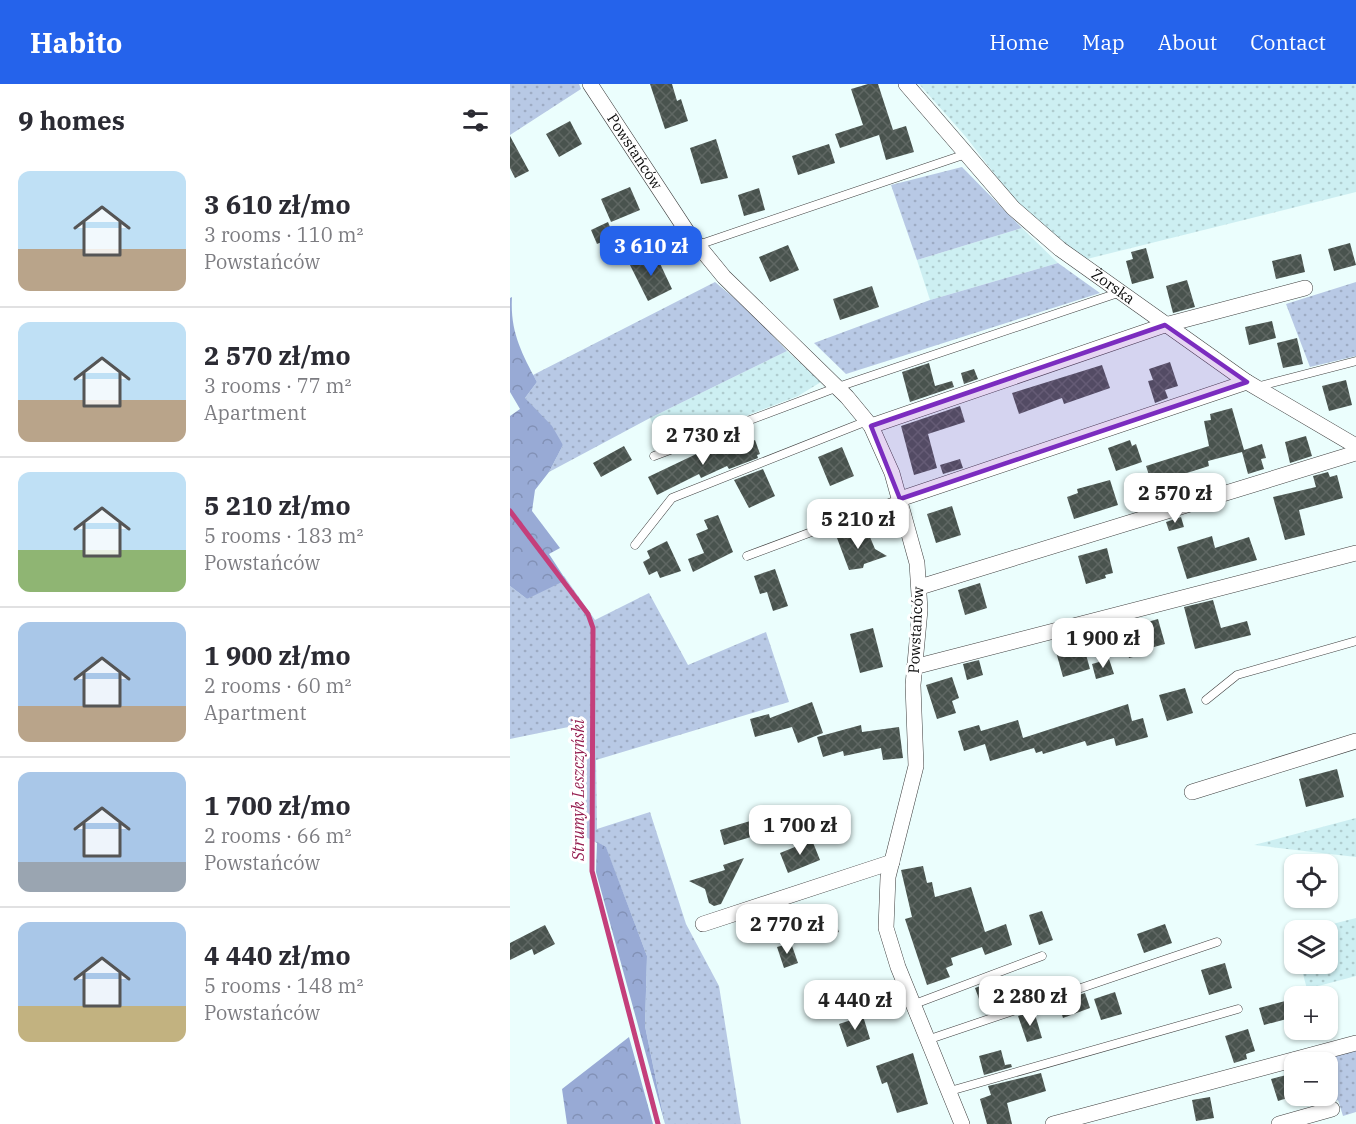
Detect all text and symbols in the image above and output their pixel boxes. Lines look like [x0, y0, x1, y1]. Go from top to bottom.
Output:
text: Habito [30, 24, 122, 61]
text: Home [989, 28, 1049, 56]
text: Map [1082, 28, 1125, 56]
text: About [1158, 28, 1217, 56]
text: Contact [1250, 28, 1326, 56]
text: 9 homes [18, 103, 125, 137]
icon: filters [459, 104, 492, 137]
street label: Powstańców [603, 110, 667, 193]
text: 3 610 zł/mo [204, 187, 351, 221]
icon: home [66, 195, 138, 267]
text: 3 rooms · 110 m² [204, 221, 363, 248]
pin: 3 610 zł [589, 226, 713, 277]
text: 3 610 zł [614, 232, 688, 259]
text: Powstańców [204, 248, 320, 275]
street label: Żorska [1088, 264, 1139, 308]
text: 2 570 zł/mo [204, 338, 351, 372]
icon: home [66, 346, 138, 418]
text: 3 rooms · 77 m² [204, 372, 351, 399]
text: Apartment [204, 399, 307, 426]
pin: 2 730 zł [641, 415, 765, 466]
text: 2 730 zł [666, 421, 740, 448]
pin: 2 570 zł [1113, 473, 1237, 524]
text: 2 570 zł [1138, 479, 1212, 506]
text: 5 210 zł/mo [204, 488, 351, 522]
icon: home [66, 496, 138, 568]
pin: 5 210 zł [796, 499, 920, 550]
text: 5 210 zł [821, 505, 895, 532]
text: 5 rooms · 183 m² [204, 522, 363, 549]
text: Powstańców [204, 549, 320, 576]
street label: Powstańców [904, 586, 927, 674]
pin: 1 900 zł [1041, 618, 1165, 669]
text: 1 900 zł [1066, 624, 1140, 651]
text: 1 900 zł/mo [204, 638, 351, 672]
icon: home [66, 646, 138, 718]
text: 2 rooms · 60 m² [204, 672, 351, 699]
text: Apartment [204, 699, 307, 726]
water label: Strumyk Leszczyński [568, 719, 588, 862]
text: 1 700 zł/mo [204, 788, 351, 822]
icon: home [66, 796, 138, 868]
pin: 1 700 zł [738, 805, 862, 856]
text: 1 700 zł [763, 811, 837, 838]
text: 2 rooms · 66 m² [204, 822, 351, 849]
text: Powstańców [204, 849, 320, 876]
map controls [1284, 854, 1338, 1106]
button: locate [1284, 854, 1338, 908]
pin: 2 770 zł [725, 904, 849, 955]
text: 2 770 zł [750, 910, 824, 937]
button: layers [1284, 920, 1338, 974]
text: 4 440 zł/mo [204, 938, 351, 972]
icon: home [66, 946, 138, 1018]
text: 5 rooms · 148 m² [204, 972, 363, 999]
pin: 2 280 zł [968, 976, 1092, 1027]
pin: 4 440 zł [793, 980, 917, 1031]
text: 2 280 zł [993, 982, 1067, 1009]
text: 4 440 zł [818, 986, 892, 1013]
button: + [1284, 986, 1338, 1040]
text: Powstańców [204, 999, 320, 1026]
button: − [1284, 1052, 1338, 1106]

